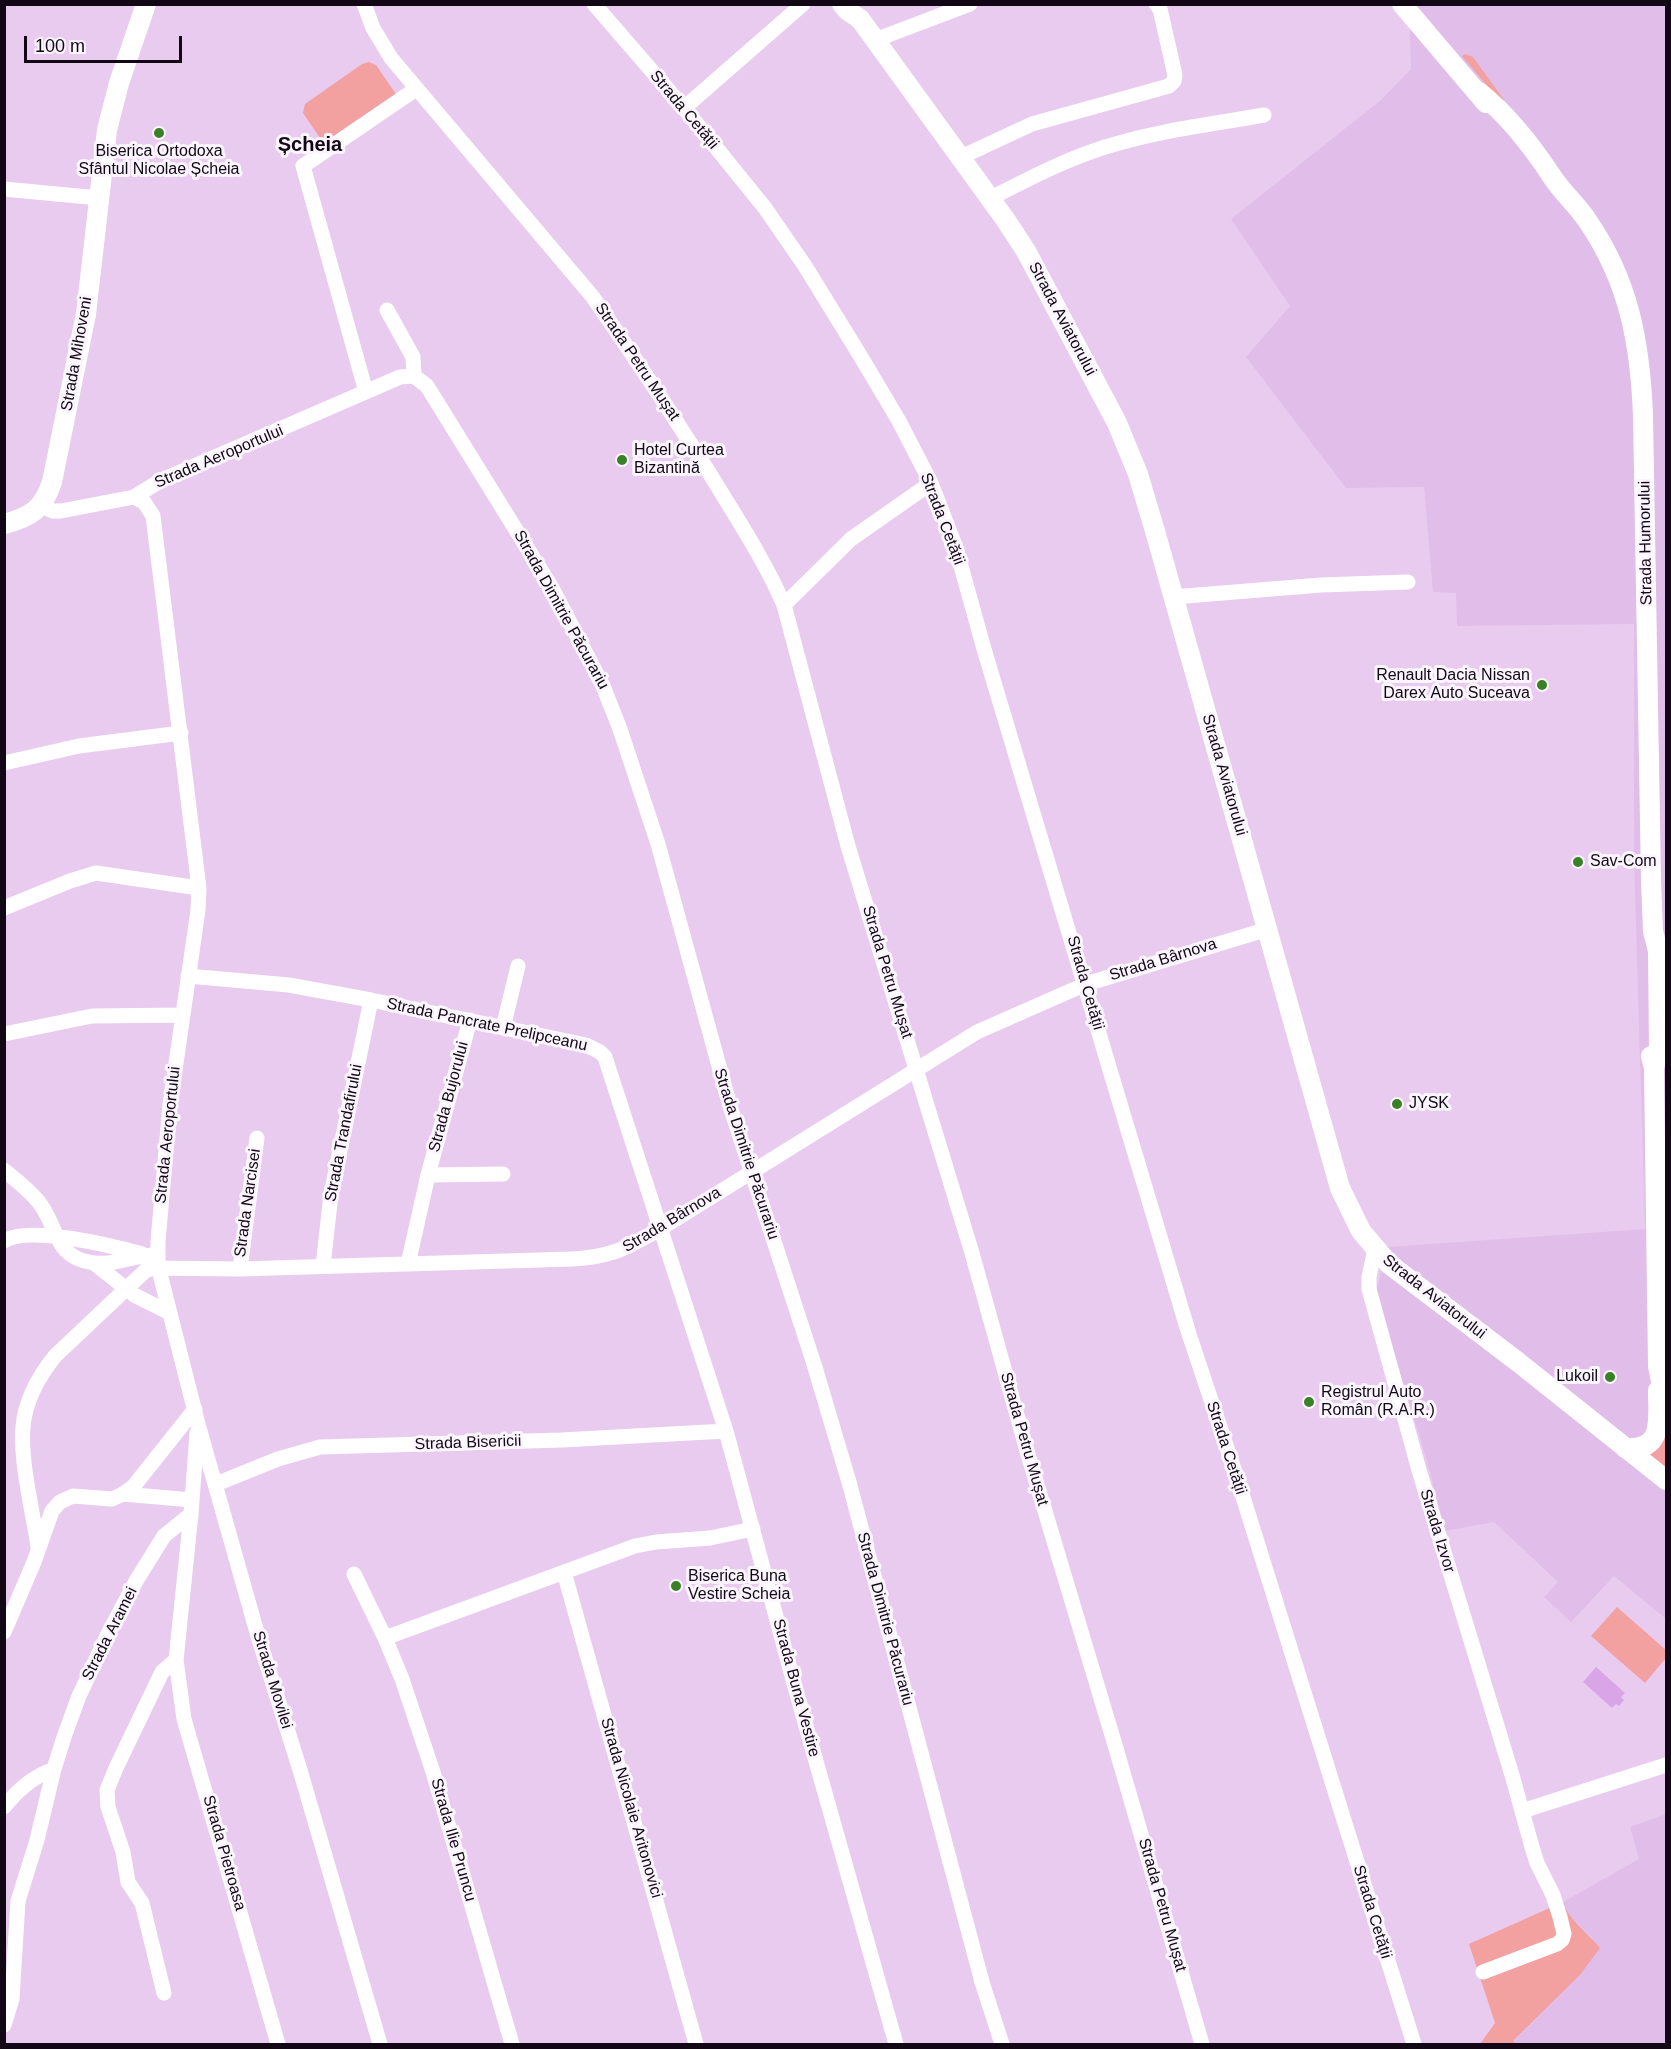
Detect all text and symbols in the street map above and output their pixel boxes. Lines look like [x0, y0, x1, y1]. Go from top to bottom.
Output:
scale bar [27, 24, 184, 62]
text: 100 m [35, 36, 85, 56]
street label: Strada Cetății [645, 67, 723, 153]
marker: Biserica Ortodoxa Sfântul Nicolae Șcheia [152, 126, 166, 140]
district label: Șcheia [278, 133, 342, 157]
place label: Biserica Ortodoxa Sfântul Nicolae Șcheia [79, 142, 239, 180]
street label: Strada Aviatorului [1024, 259, 1100, 379]
street label: Strada Mihoveni [58, 295, 96, 413]
street label: Strada Petru Mușat [591, 299, 683, 425]
street label: Strada Aeroportului [152, 421, 286, 493]
place label: Hotel Curtea Bizantină [634, 441, 724, 479]
marker: Hotel Curtea Bizantină [615, 453, 629, 467]
street label: Strada Cetății [916, 470, 968, 568]
street label: Strada Humorului [1635, 481, 1657, 605]
street label: Strada Dimitrie Păcurariu [509, 527, 613, 693]
place label: Renault Dacia Nissan Darex Auto Suceava [1376, 666, 1530, 704]
marker: Renault Dacia Nissan Darex Auto Suceava [1535, 678, 1549, 692]
street label: Strada Aviatorului [1197, 712, 1251, 838]
place label: Sav-Com [1590, 852, 1657, 872]
marker: Sav-Com [1571, 855, 1585, 869]
street label: Strada Petru Mușat [858, 903, 916, 1041]
street label: Strada Cetății [1062, 934, 1108, 1032]
street label: Strada Bârnova [1107, 935, 1219, 985]
street label: Strada Pancrate Prelipceanu [385, 994, 589, 1056]
street label: Strada Bujorului [425, 1040, 473, 1154]
street label: Strada Trandafirului [321, 1062, 367, 1204]
street label: Strada Aeroportului [151, 1065, 185, 1205]
street label: Strada Dimitrie Păcurariu [709, 1066, 783, 1242]
place label: JYSK [1409, 1094, 1449, 1114]
marker: JYSK [1390, 1097, 1404, 1111]
street label: Strada Narcisei [231, 1148, 265, 1258]
street label: Strada Bârnova [619, 1183, 725, 1257]
street label: Strada Aviatorului [1378, 1251, 1490, 1343]
place label: Lukoil [1556, 1367, 1598, 1387]
street label: Strada Petru Mușat [996, 1370, 1052, 1508]
marker: Lukoil [1603, 1370, 1617, 1384]
place label: Registrul Auto Român (R.A.R.) [1321, 1383, 1435, 1421]
marker: Registrul Auto Român (R.A.R.) [1302, 1395, 1316, 1409]
street label: Strada Cetății [1202, 1399, 1250, 1497]
street label: Strada Bisericii [414, 1432, 522, 1454]
street label: Strada Izvor [1415, 1487, 1459, 1575]
street label: Strada Dimitrie Păcurariu [853, 1530, 917, 1708]
place label: Biserica Buna Vestire Scheia [688, 1567, 790, 1605]
marker: Biserica Buna Vestire Scheia [669, 1579, 683, 1593]
street label: Strada Aramei [78, 1584, 142, 1684]
street label: Strada Buna Vestire [768, 1617, 824, 1759]
street label: Strada Movilei [248, 1629, 296, 1731]
street label: Strada Nicolaie Aritonovici [596, 1716, 666, 1900]
street label: Strada Ilie Pruncu [426, 1776, 480, 1904]
street label: Strada Pietroasa [198, 1793, 250, 1913]
street label: Strada Petru Mușat [1134, 1836, 1190, 1974]
street label: Strada Cetății [1349, 1863, 1395, 1961]

